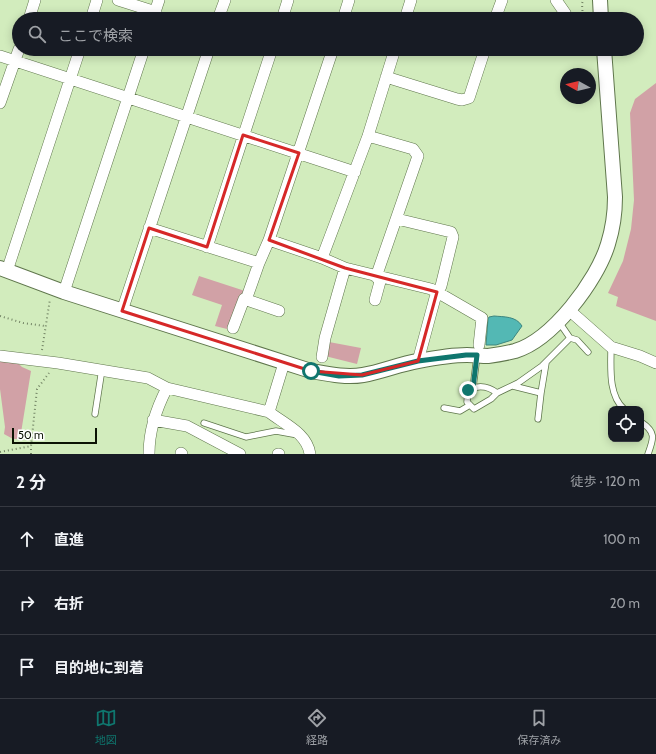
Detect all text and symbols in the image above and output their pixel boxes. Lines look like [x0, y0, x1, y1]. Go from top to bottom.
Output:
search box [12, 12, 644, 56]
icon: search [26, 23, 48, 45]
text: ここで検索 [58, 27, 133, 45]
north arrow [560, 68, 596, 104]
route start [302, 362, 320, 380]
route end [459, 381, 477, 399]
map controls [608, 406, 644, 442]
button: locate [608, 406, 644, 442]
scale bar [12, 426, 97, 445]
text: 50 m [18, 428, 44, 442]
text: 2 分 [16, 472, 46, 492]
text: 徒歩 · 120 m [571, 473, 640, 489]
icon: ahead [16, 528, 38, 550]
text: 直進 [54, 531, 84, 549]
text: 100 m [603, 531, 640, 547]
icon: right [16, 592, 38, 614]
text: 右折 [54, 595, 84, 613]
text: 20 m [610, 595, 640, 611]
icon: arrive [16, 656, 38, 678]
text: 目的地に到着 [54, 659, 144, 677]
tab: 地図 [95, 707, 117, 747]
tab: 経路 [306, 707, 328, 747]
tab: 保存済み [517, 707, 561, 747]

